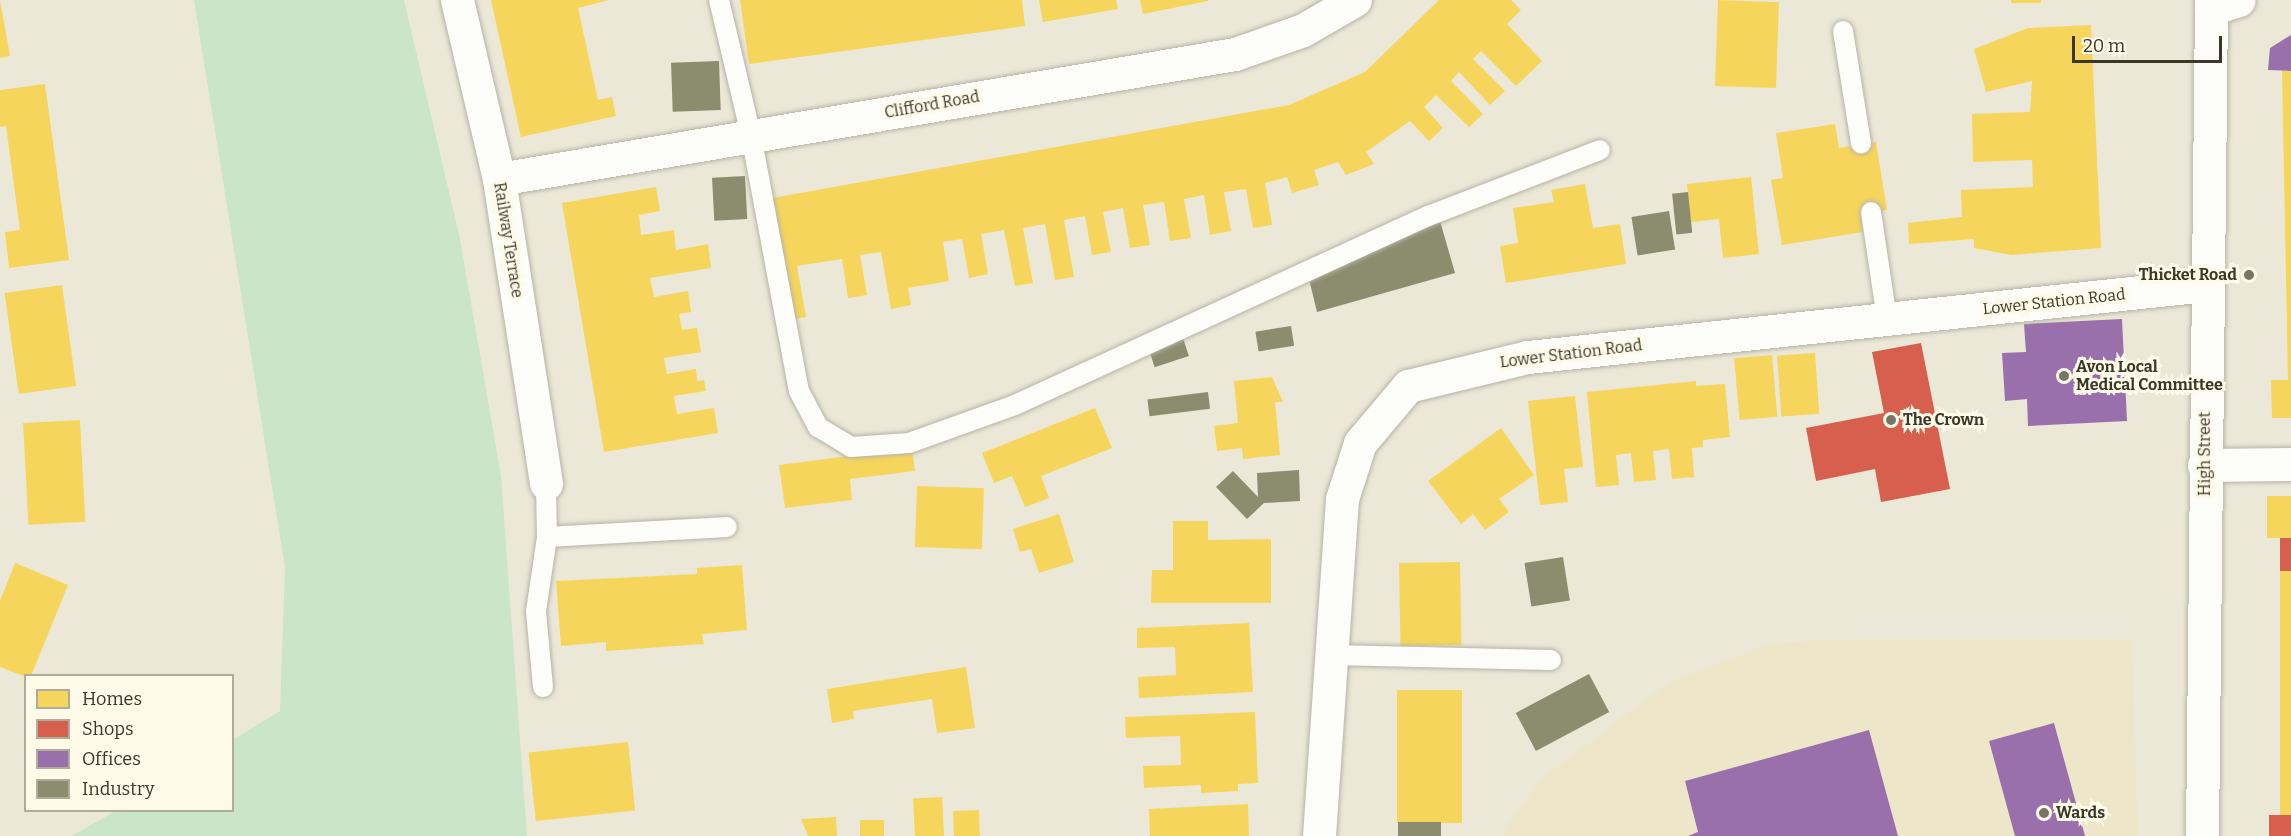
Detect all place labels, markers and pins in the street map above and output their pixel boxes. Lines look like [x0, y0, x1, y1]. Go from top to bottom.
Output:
place label: Thicket Road [2139, 265, 2237, 285]
marker: Thicket Road [2242, 268, 2256, 282]
place label: Avon Local Medical Committee [2076, 357, 2223, 395]
marker: Avon Local Medical Committee [2057, 369, 2071, 383]
place label: The Crown [1903, 410, 1984, 430]
marker: The Crown [1884, 413, 1898, 427]
place label: Wards [2056, 803, 2105, 823]
marker: Wards [2037, 806, 2051, 820]

